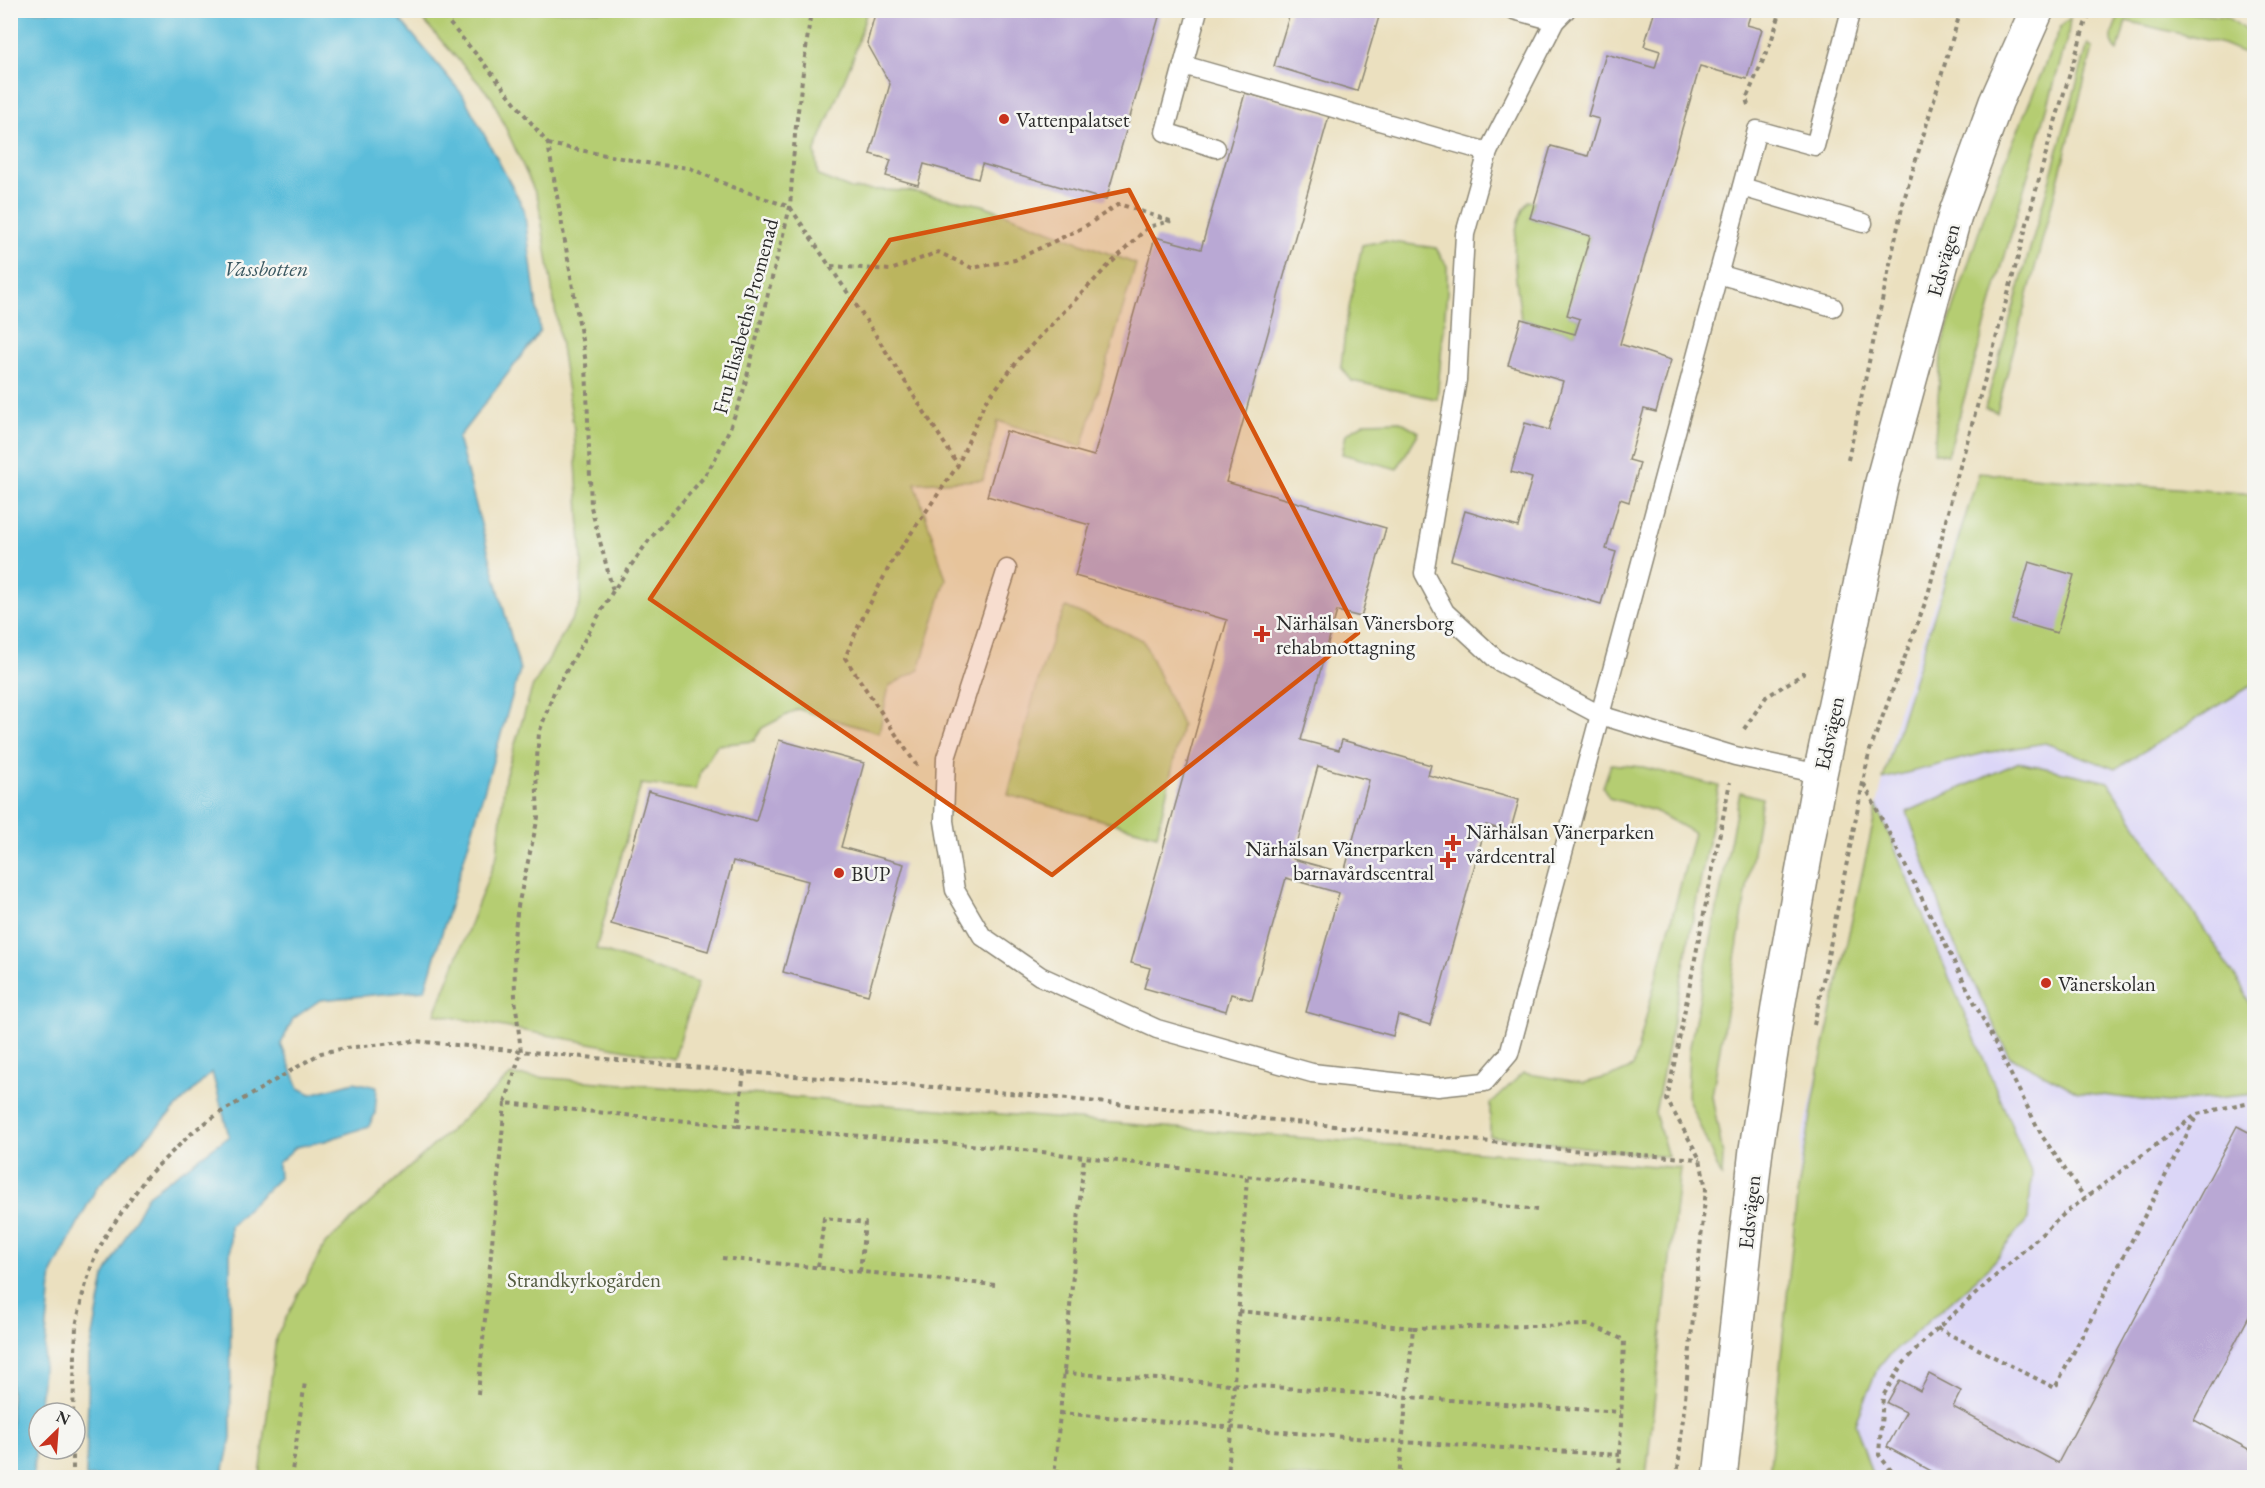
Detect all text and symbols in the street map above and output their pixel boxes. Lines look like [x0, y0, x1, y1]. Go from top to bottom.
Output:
place label: Vattenpalatset [1016, 106, 1130, 133]
marker: Vattenpalatset [997, 112, 1011, 126]
street label: Fru Elisabeths Promenad [706, 215, 784, 417]
street label: Edsvägen [1920, 221, 1966, 299]
water label: Vassbotten [224, 254, 308, 283]
place label: Närhälsan Vänersborg rehabmottagning [1276, 609, 1454, 660]
marker: Närhälsan Vänersborg rehabmottagning [1253, 625, 1271, 643]
street label: Edsvägen [1808, 694, 1850, 772]
place label: Närhälsan Vänerparken vårdcentral [1466, 818, 1654, 869]
marker: Närhälsan Vänerparken vårdcentral [1444, 834, 1462, 852]
place label: Närhälsan Vänerparken barnavårdscentral [1246, 835, 1434, 886]
marker: Närhälsan Vänerparken barnavårdscentral [1439, 851, 1457, 869]
place label: BUP [851, 860, 891, 887]
marker: BUP [832, 866, 846, 880]
place label: Vänerskolan [2058, 970, 2156, 997]
marker: Vänerskolan [2039, 976, 2053, 990]
street label: Edsvägen [1732, 1174, 1766, 1250]
park label: Strandkyrkogården [507, 1266, 661, 1293]
north arrow [27, 1401, 87, 1461]
text: N [53, 1406, 73, 1430]

